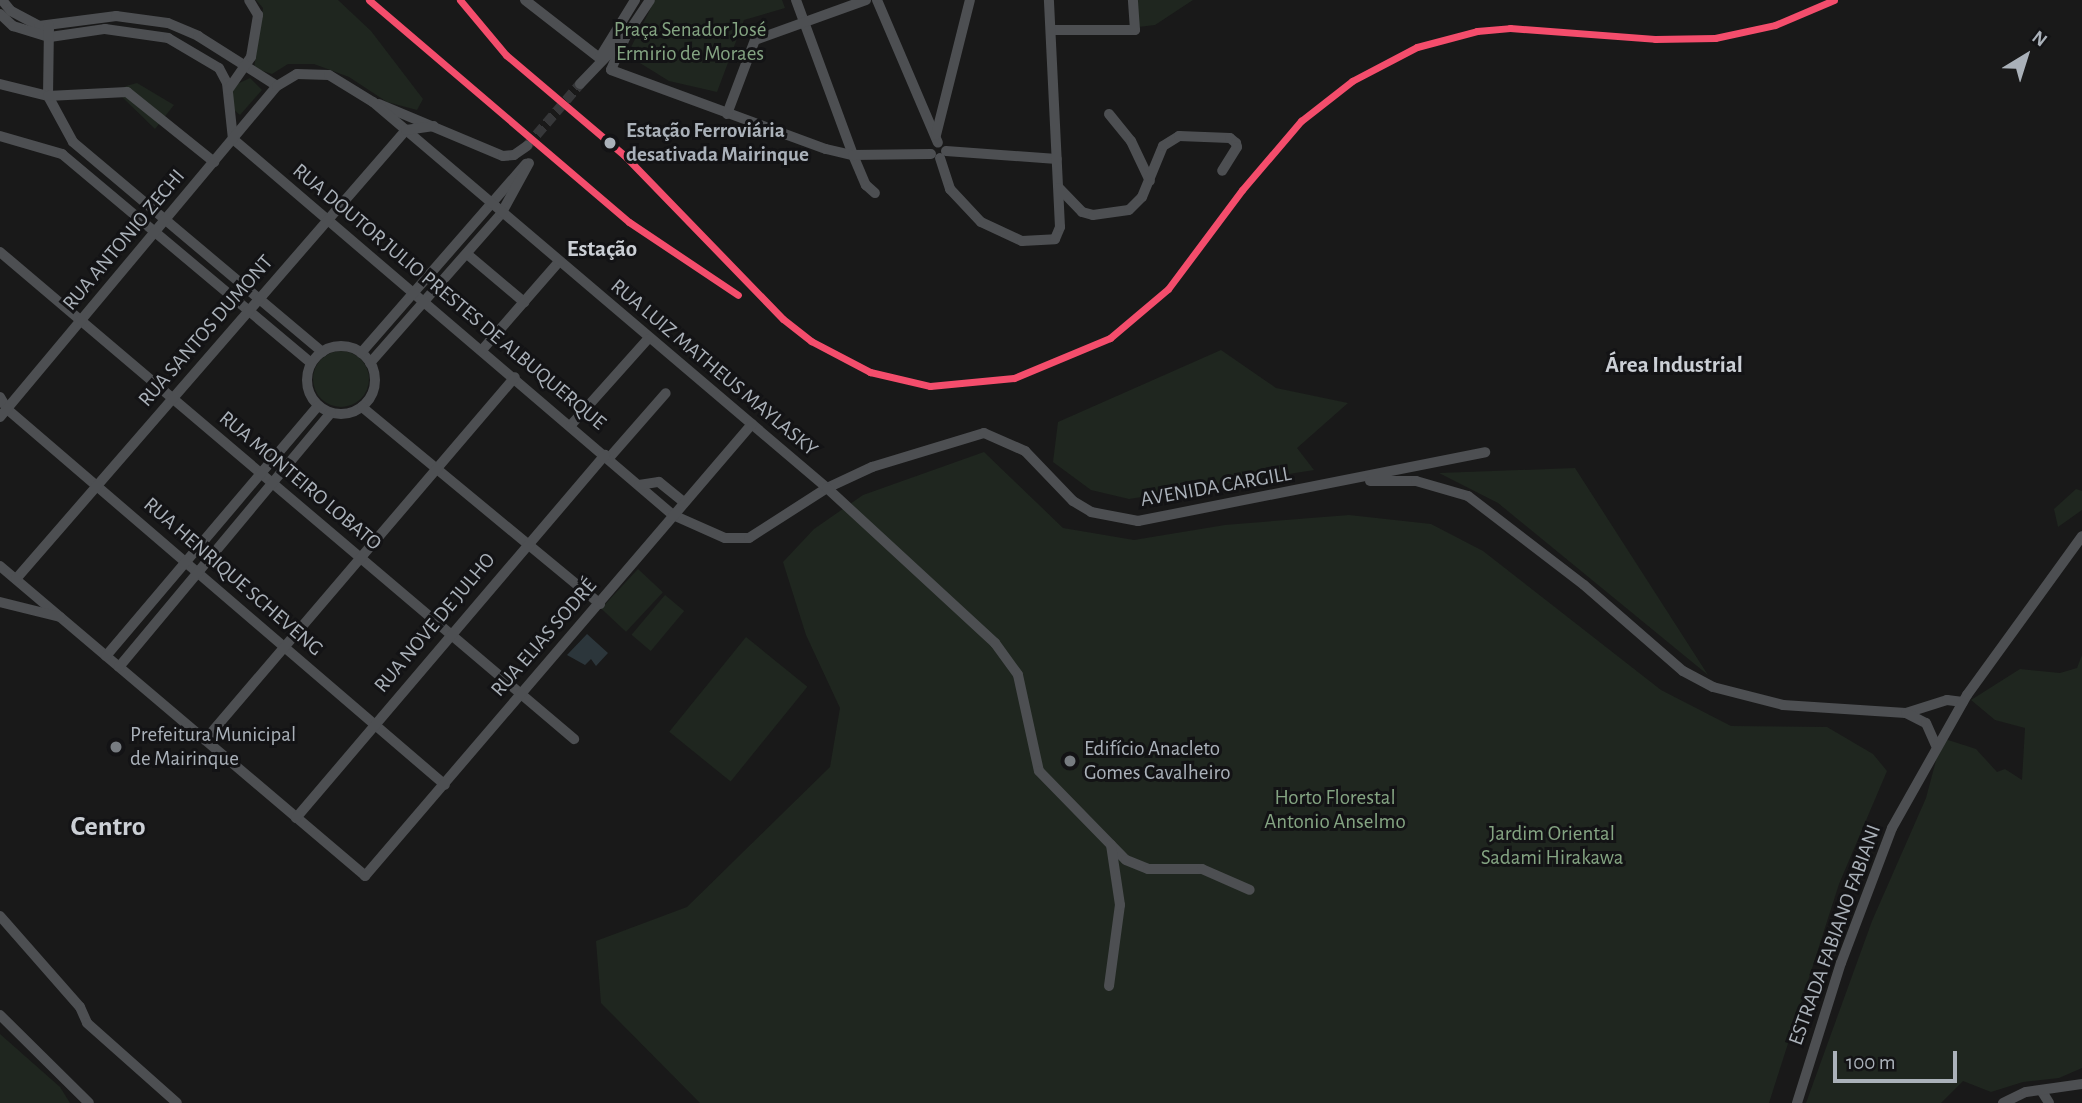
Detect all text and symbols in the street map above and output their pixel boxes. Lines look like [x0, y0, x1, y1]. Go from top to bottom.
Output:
park label: Praça Senador José Ermirio de Moraes [614, 17, 766, 67]
north arrow [1991, 21, 2061, 91]
text: N [2028, 28, 2050, 51]
place label: Estação Ferroviária desativada Mairinque [626, 118, 809, 168]
marker: Estação Ferroviária desativada Mairinque [600, 133, 620, 153]
street label: RUA DOUTOR JULIO PRESTES DE ALBUQUERQUE [287, 158, 611, 436]
street label: RUA ANTONIO ZECHI [58, 164, 190, 316]
district label: Estação [567, 236, 637, 264]
street label: RUA SANTOS DUMONT [133, 250, 279, 412]
street label: RUA LUIZ MATHEUS MAYLASKY [605, 274, 823, 462]
district label: Área Industrial [1605, 352, 1743, 380]
street label: RUA MONTEIRO LOBATO [214, 406, 386, 556]
street label: AVENIDA CARGILL [1139, 461, 1293, 513]
street label: RUA HENRIQUE SCHEVENG [138, 492, 328, 662]
street label: RUA NOVE DE JULHO [369, 548, 501, 698]
street label: RUA ELIAS SODRÉ [486, 574, 602, 702]
place label: Prefeitura Municipal de Mairinque [130, 722, 296, 772]
place label: Edifício Anacleto Gomes Cavalheiro [1084, 736, 1231, 786]
marker: Prefeitura Municipal de Mairinque [108, 739, 124, 755]
marker: Edifício Anacleto Gomes Cavalheiro [1062, 753, 1078, 769]
park label: Horto Florestal Antonio Anselmo [1264, 785, 1406, 835]
district label: Centro [70, 810, 146, 844]
park label: Jardim Oriental Sadami Hirakawa [1481, 821, 1623, 871]
street label: ESTRADA FABIANO FABIANI [1783, 821, 1887, 1049]
scale bar [1837, 1036, 1961, 1080]
text: 100 m [1846, 1052, 1896, 1073]

